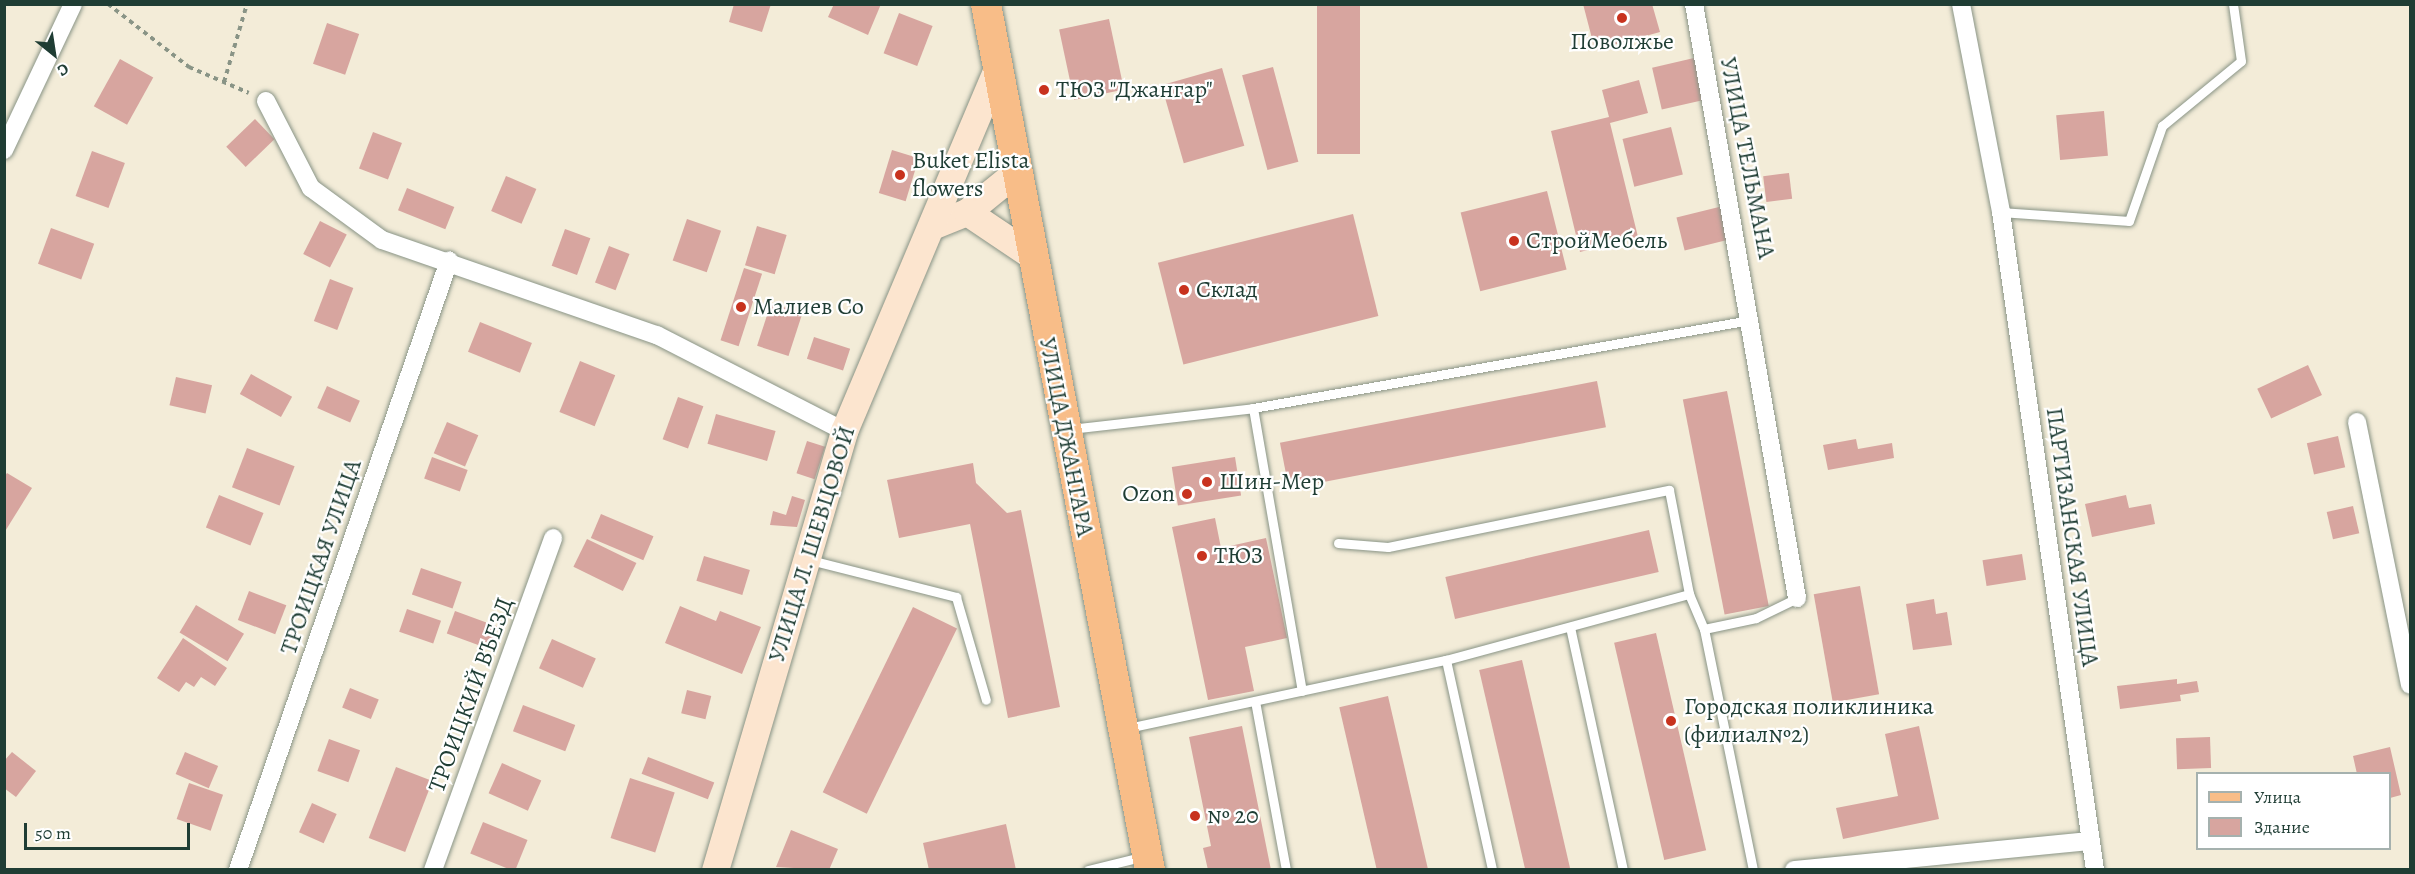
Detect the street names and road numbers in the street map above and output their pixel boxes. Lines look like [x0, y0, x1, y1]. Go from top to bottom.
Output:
street label: УЛИЦА ТЕЛЬМАНА [1713, 55, 1781, 261]
street label: УЛИЦА ДЖАНГАРА [1033, 335, 1099, 539]
street label: ПАРТИЗАНСКАЯ УЛИЦА [2040, 406, 2104, 668]
street label: УЛИЦА Л. ШЕВЦОВОЙ [762, 422, 862, 666]
street label: ТРОИЦКАЯ УЛИЦА [274, 456, 368, 658]
street label: ТРОИЦКИЙ ВЪЕЗД [422, 594, 520, 796]

